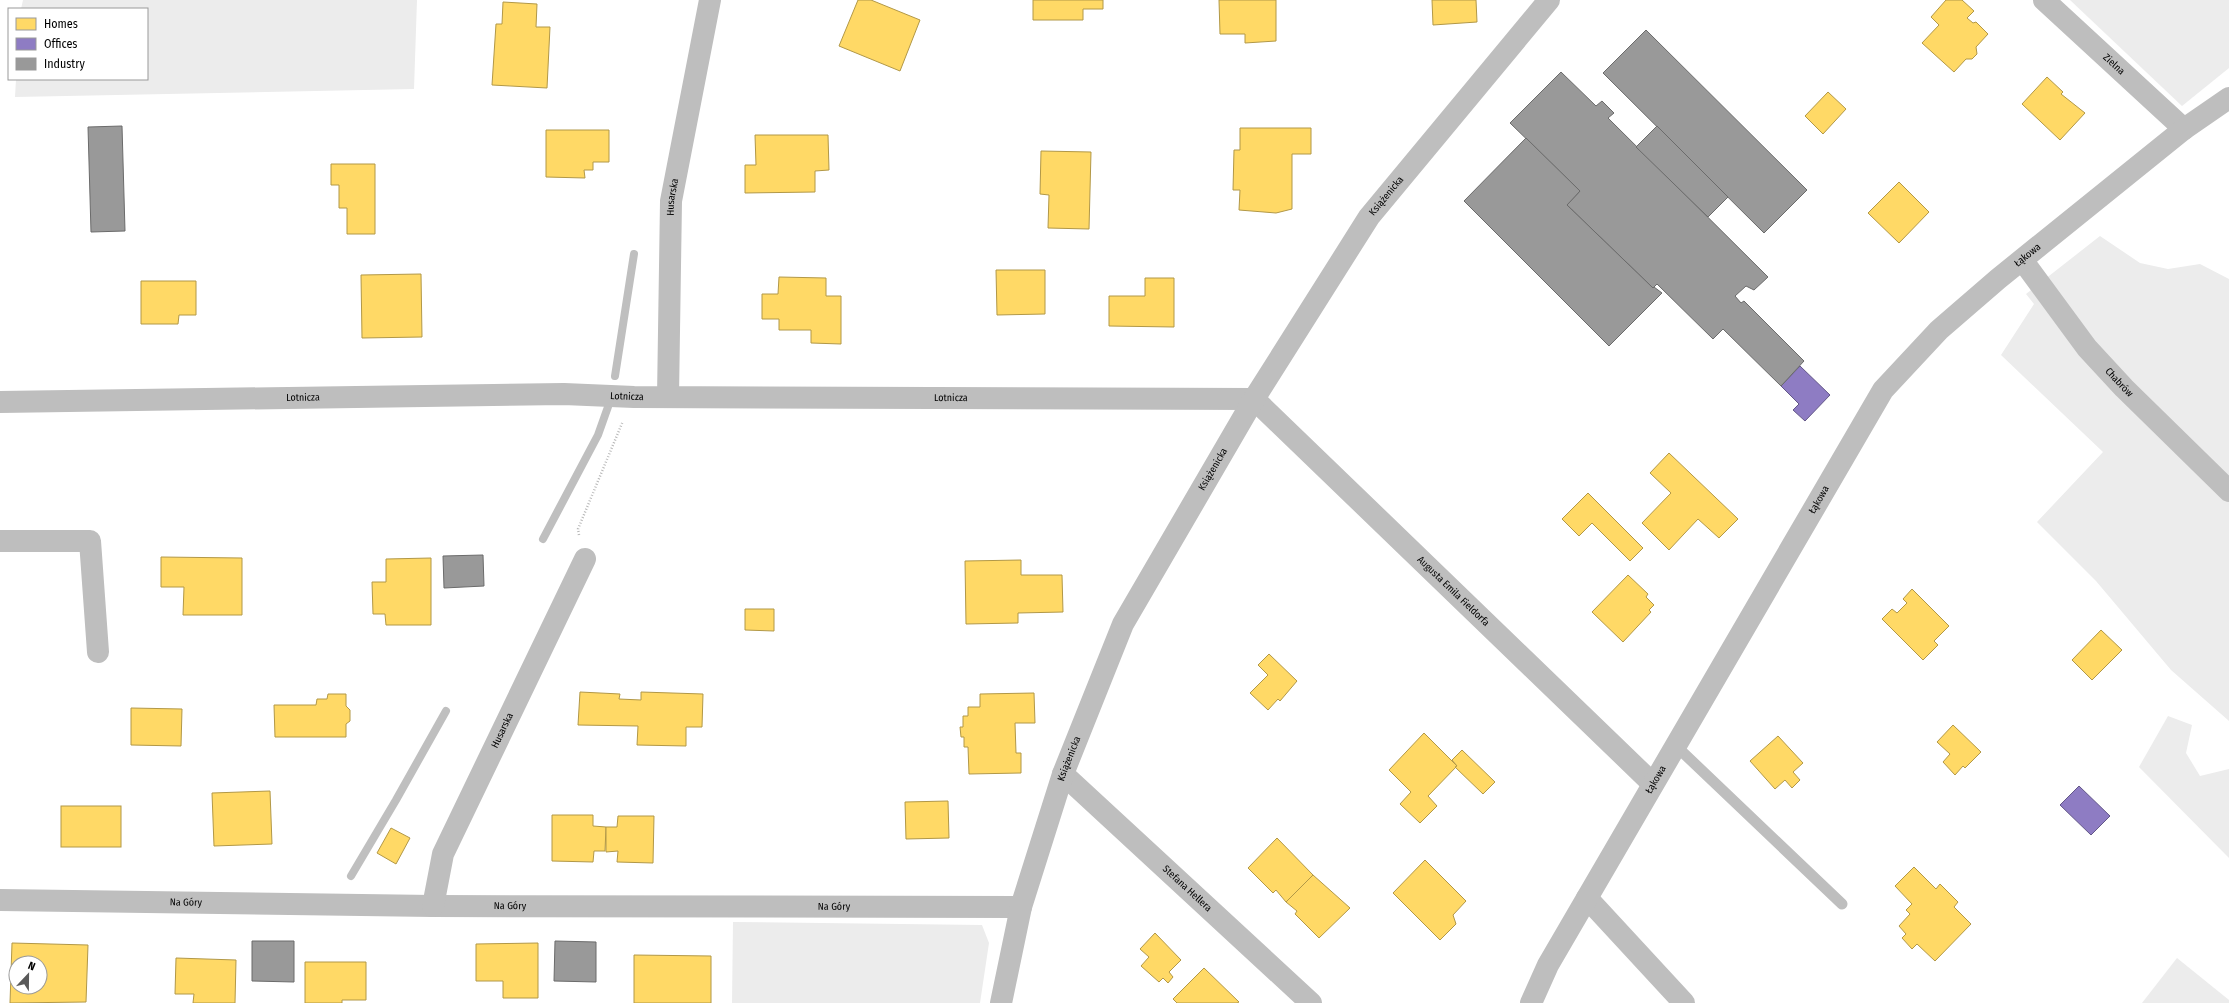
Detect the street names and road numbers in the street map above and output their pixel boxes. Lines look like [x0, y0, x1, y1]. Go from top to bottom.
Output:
street label: Zielna [2101, 51, 2127, 77]
street label: Książenicka [1367, 174, 1406, 218]
street label: Husarska [665, 177, 681, 216]
street label: Łąkowa [2012, 241, 2043, 270]
street label: Chabrów [2102, 365, 2136, 400]
street label: Lotnicza [610, 390, 644, 403]
street label: Lotnicza [286, 391, 320, 404]
street label: Lotnicza [934, 392, 968, 404]
street label: Książenicka [1196, 446, 1230, 493]
street label: Łąkowa [1806, 483, 1832, 516]
street label: Augusta Emila Fieldorfa [1415, 554, 1492, 629]
street label: Husarska [489, 711, 516, 750]
street label: Książenicka [1055, 734, 1084, 783]
street label: Łąkowa [1643, 763, 1669, 796]
street label: Stefana Hellera [1160, 863, 1214, 914]
street label: Na Góry [170, 896, 203, 909]
street label: Na Góry [494, 900, 527, 912]
street label: Na Góry [818, 901, 851, 913]

